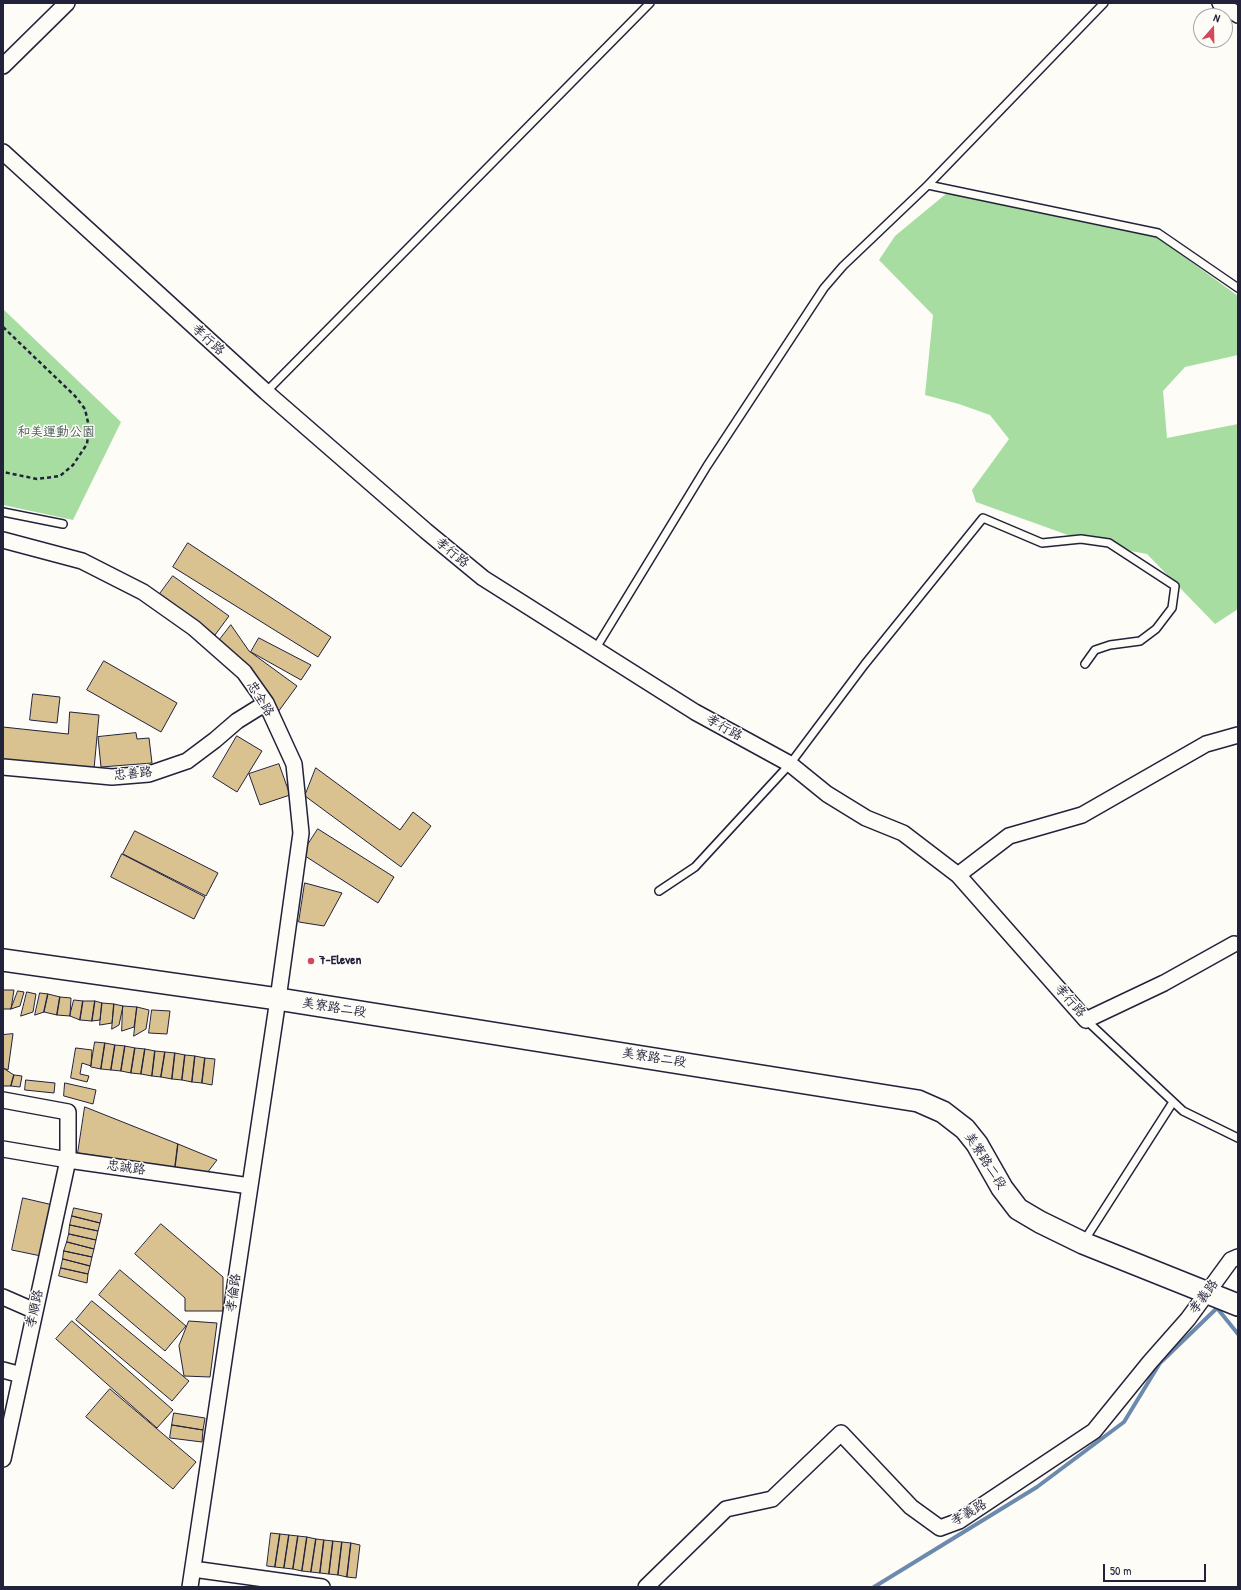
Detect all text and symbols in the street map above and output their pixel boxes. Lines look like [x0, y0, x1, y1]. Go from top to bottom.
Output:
north arrow [1193, 8, 1233, 48]
text: N [1212, 10, 1222, 25]
street label: 孝行路 [188, 321, 228, 359]
park label: 和美運動公園 [17, 425, 95, 441]
street label: 孝行路 [432, 535, 472, 571]
street label: 忠全路 [243, 678, 277, 720]
street label: 孝行路 [703, 712, 745, 744]
street label: 忠善路 [113, 764, 153, 784]
place label: 7-Eleven [319, 953, 361, 969]
marker: 7-Eleven [306, 956, 316, 966]
street label: 孝行路 [1051, 981, 1089, 1021]
street label: 美寮路二段 [301, 995, 367, 1021]
street label: 美寮路二段 [621, 1045, 687, 1071]
street label: 美寮路二段 [961, 1129, 1009, 1193]
street label: 忠誠路 [106, 1158, 146, 1178]
street label: 孝倫路 [224, 1273, 244, 1313]
street label: 孝義路 [1186, 1277, 1222, 1317]
street label: 孝順路 [23, 1288, 47, 1330]
street label: 孝義路 [948, 1496, 990, 1530]
scale bar [1105, 1556, 1208, 1582]
text: 50 m [1110, 1562, 1131, 1579]

